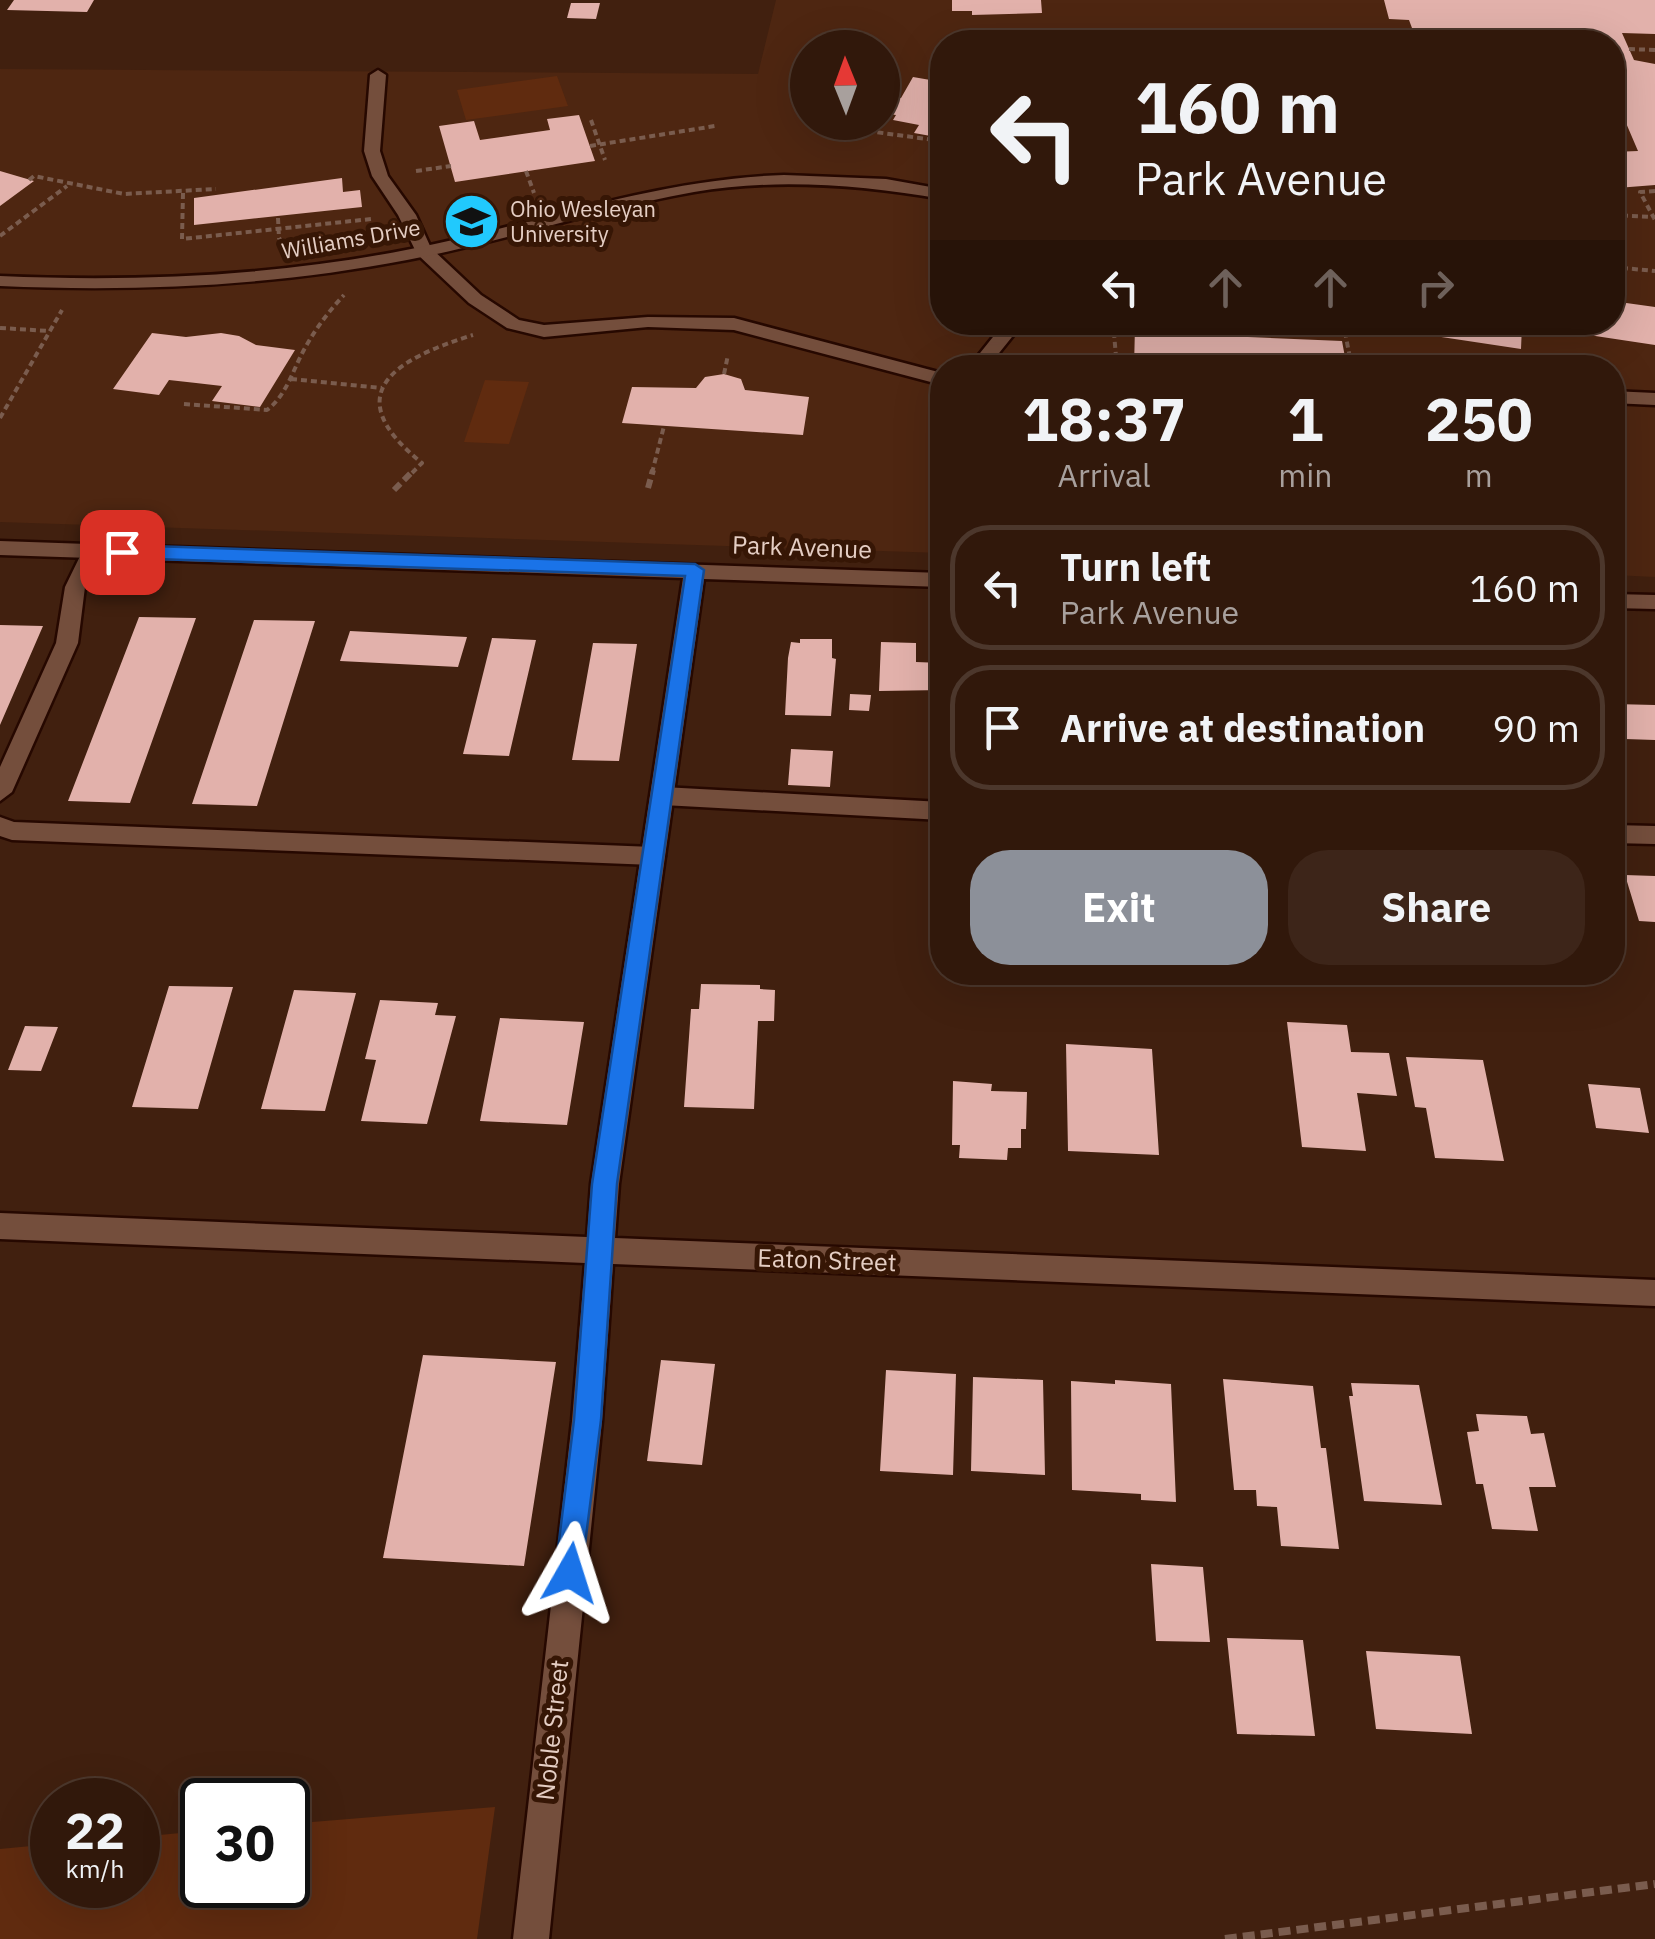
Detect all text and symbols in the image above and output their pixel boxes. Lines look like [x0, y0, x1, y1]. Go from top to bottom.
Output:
north arrow [790, 30, 900, 140]
map controls [790, 30, 900, 140]
text: 160 m [1135, 61, 1340, 152]
icon: left [970, 70, 1100, 200]
text: Park Avenue [1135, 149, 1387, 207]
school or university icon: Ohio Wesleyan University [441, 192, 501, 252]
place label: Ohio Wesleyan University [510, 194, 656, 248]
street label: Williams Drive [279, 212, 423, 265]
icon: left [1093, 260, 1148, 315]
icon: ahead [1198, 260, 1253, 315]
icon: ahead [1303, 260, 1358, 315]
icon: right [1408, 260, 1463, 315]
text: 18:37 [1022, 379, 1186, 458]
text: 1 [1287, 379, 1323, 458]
text: 250 [1425, 379, 1533, 458]
text: Arrival [1058, 454, 1151, 496]
text: min [1278, 454, 1332, 496]
text: m [1465, 454, 1493, 496]
pin [80, 510, 165, 595]
icon: arrive [95, 525, 150, 580]
street label: Park Avenue [731, 528, 873, 565]
text: Turn left [1060, 542, 1211, 591]
icon: left [975, 560, 1030, 615]
text: 160 m [1469, 563, 1580, 612]
text: Park Avenue [1060, 591, 1239, 633]
icon: arrive [975, 700, 1030, 755]
text: Arrive at destination [1060, 703, 1425, 752]
text: 90 m [1492, 703, 1580, 752]
button: Exit [970, 850, 1268, 965]
button: Share [1288, 850, 1585, 965]
street label: Eaton Street [757, 1241, 897, 1278]
position arrow [518, 1521, 622, 1625]
street label: Noble Street [528, 1658, 575, 1802]
speed limit sign: 30 [180, 1778, 310, 1908]
text: 22 [65, 1798, 125, 1863]
text: km/h [66, 1852, 124, 1885]

